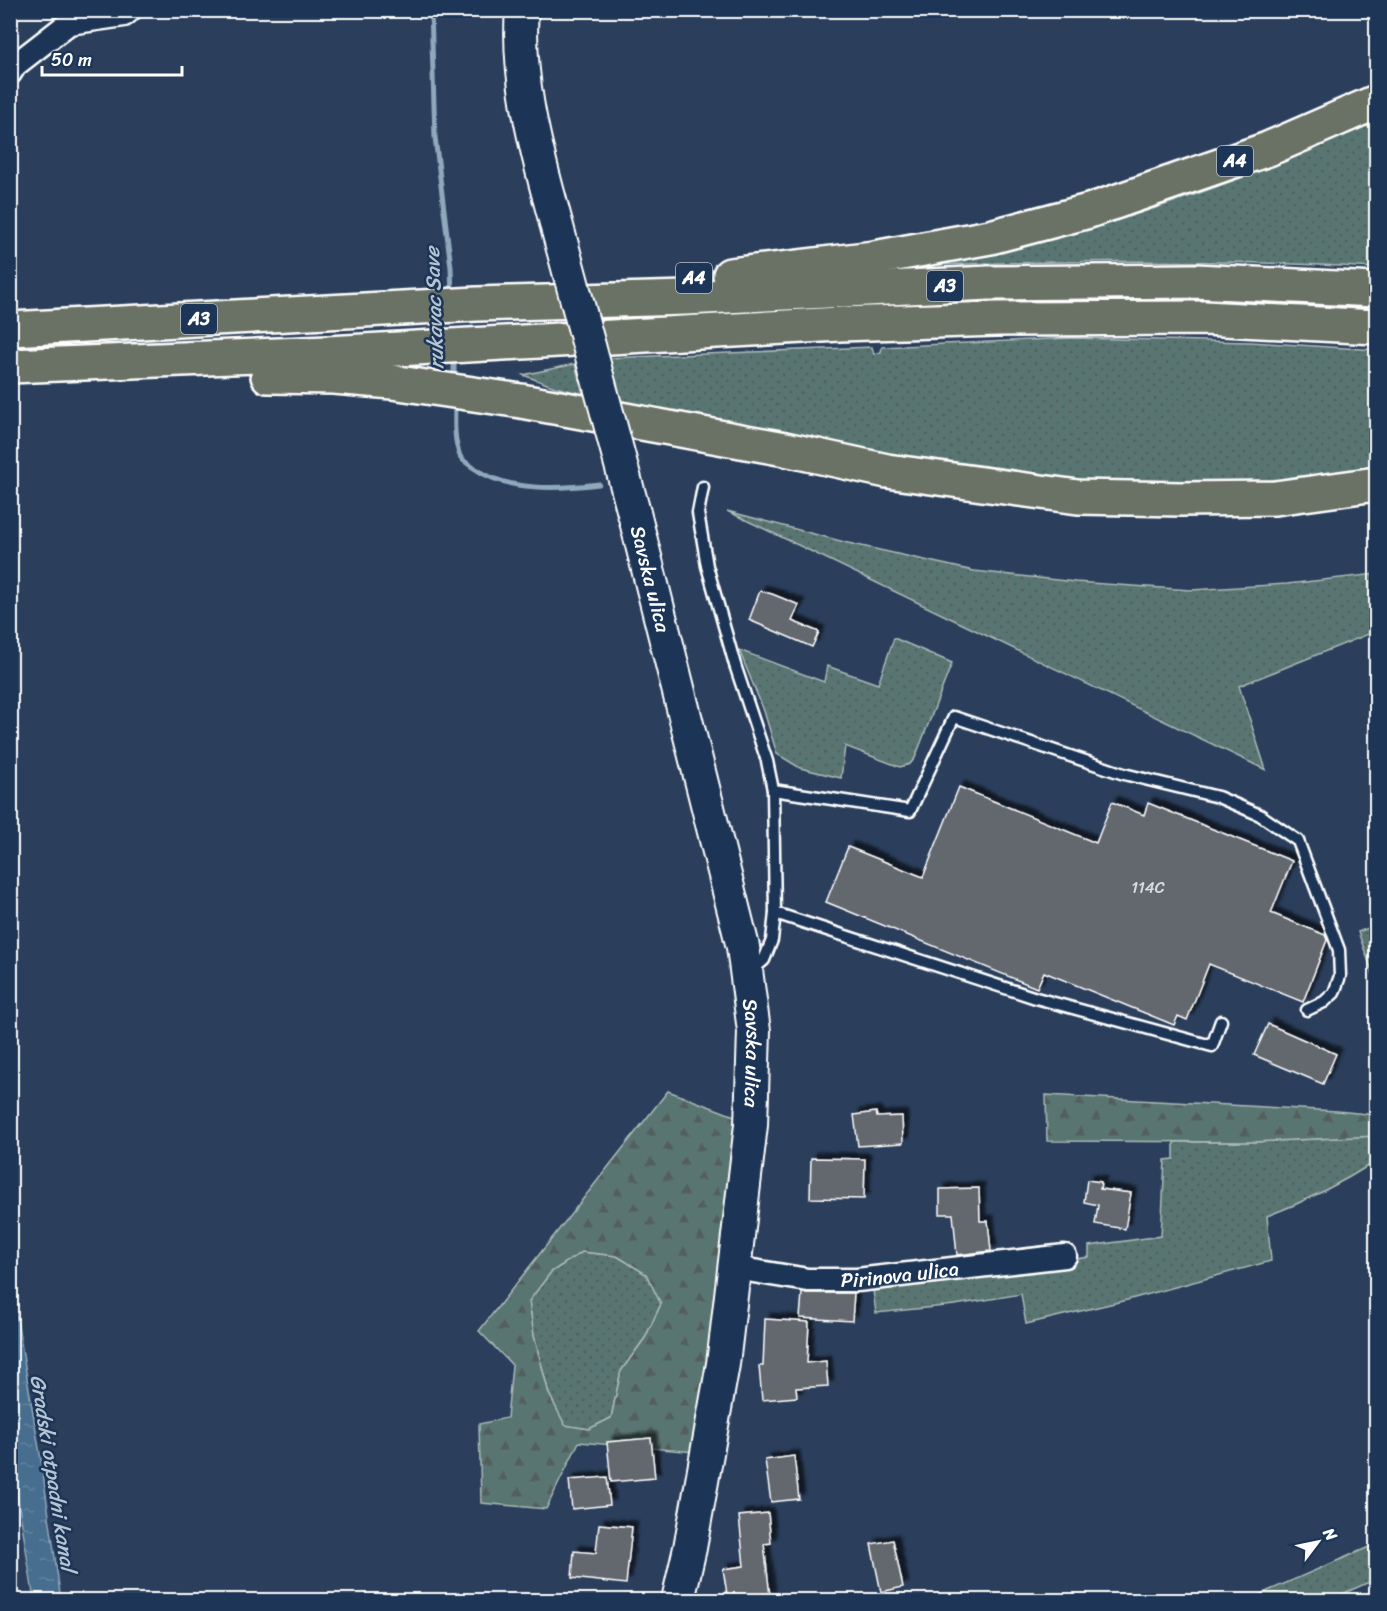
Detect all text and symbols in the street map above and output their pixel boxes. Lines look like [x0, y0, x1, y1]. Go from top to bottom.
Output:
scale bar [42, 39, 182, 77]
text: 50 m [51, 44, 92, 76]
road number: A4 [1217, 146, 1253, 176]
water label: rukavac Save [413, 244, 455, 370]
road number: A4 [676, 263, 712, 293]
road number: A3 [927, 271, 963, 301]
road number: A3 [181, 304, 217, 334]
street label: Savska ulica [620, 522, 681, 637]
house number: 114C [1131, 873, 1165, 902]
street label: Savska ulica [732, 996, 771, 1109]
street label: Pirinova ulica [841, 1251, 961, 1298]
water label: Gradski otpadni kanal [19, 1372, 88, 1579]
north arrow [1288, 1512, 1348, 1572]
text: N [1315, 1521, 1346, 1547]

